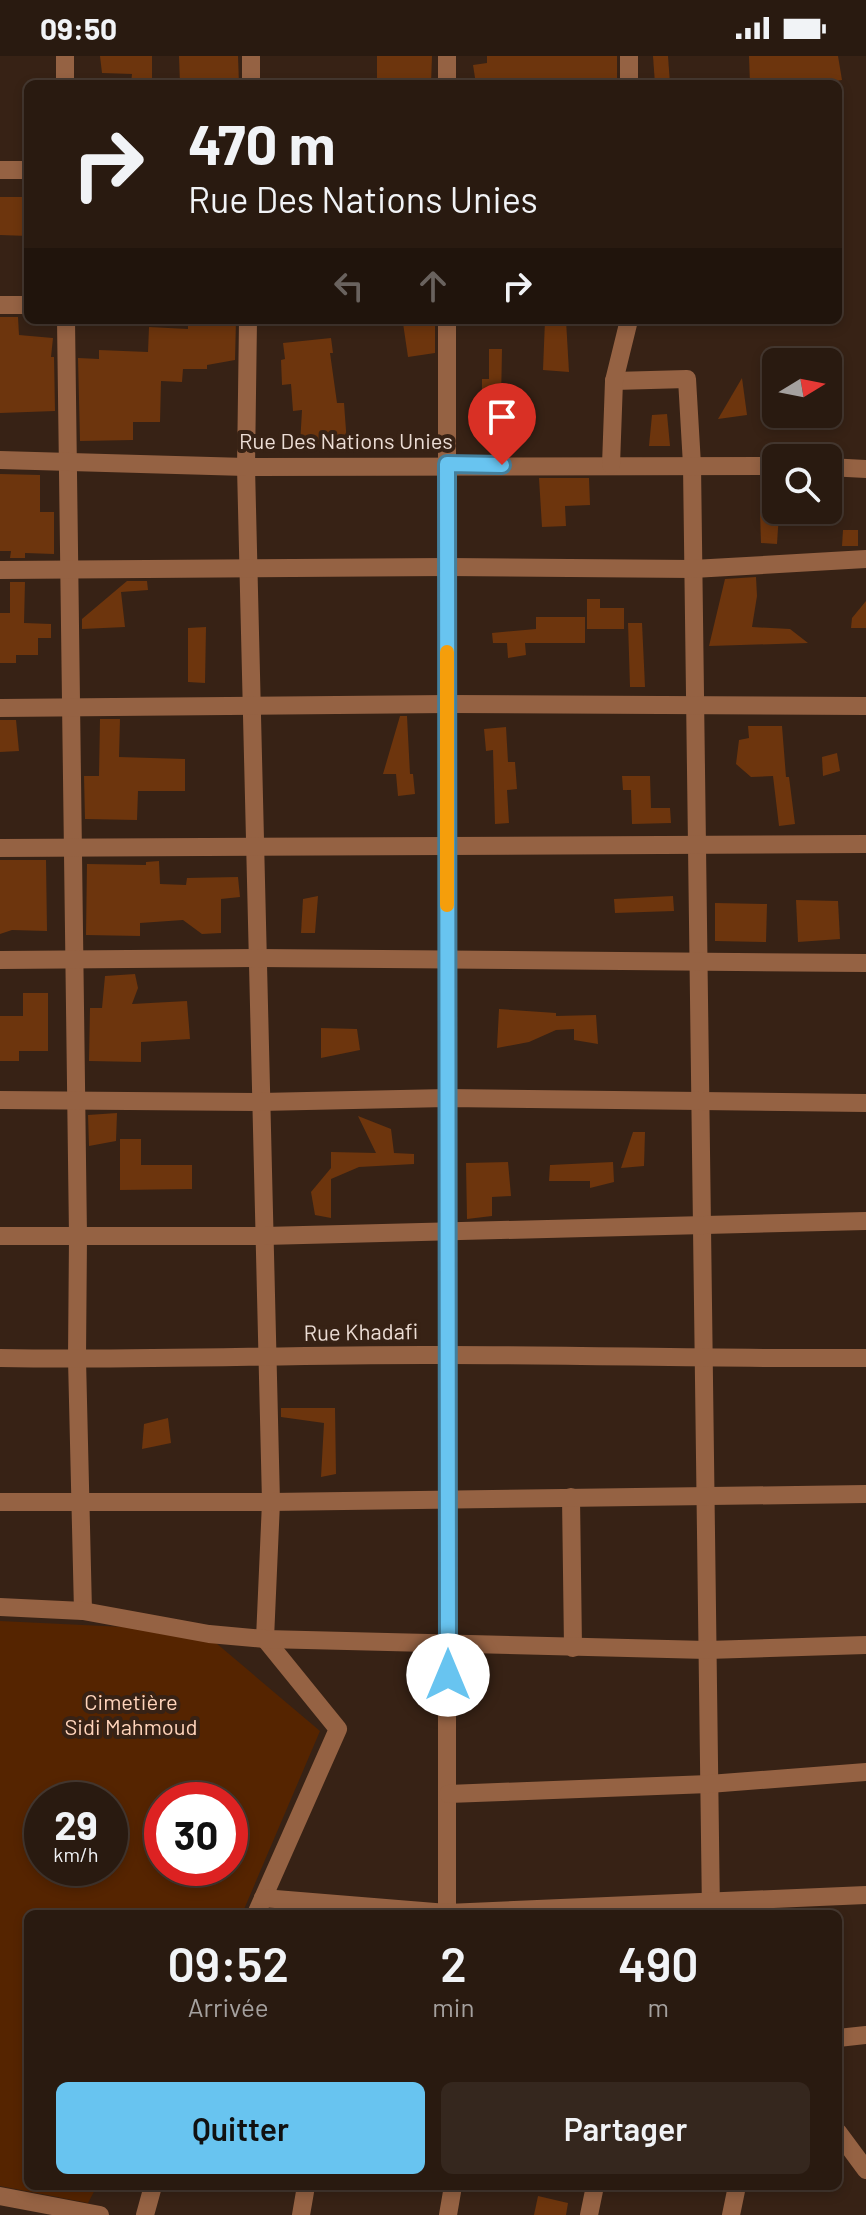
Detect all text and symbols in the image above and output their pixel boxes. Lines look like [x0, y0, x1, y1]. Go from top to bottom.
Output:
text: 09:50 [40, 10, 117, 46]
text: 470 m [188, 109, 336, 176]
icon: right [56, 112, 160, 216]
text: Rue Des Nations Unies [188, 177, 538, 220]
icon: left [327, 264, 371, 308]
icon: ahead [411, 264, 455, 308]
icon: right [495, 264, 539, 308]
north arrow [762, 348, 842, 428]
map controls [762, 348, 842, 524]
pin [468, 383, 536, 465]
icon: arrive [480, 395, 524, 439]
street label: Rue Des Nations Unies [239, 427, 453, 453]
button: search [762, 444, 842, 524]
street label: Rue Khadafi [303, 1317, 419, 1345]
position arrow [406, 1633, 490, 1717]
park label: Cimetière Sidi Mahmoud [64, 1688, 198, 1739]
speed limit sign: 30 [144, 1782, 248, 1886]
text: 29 [54, 1800, 98, 1848]
text: km/h [53, 1842, 99, 1866]
text: 09:52 [167, 1934, 289, 1992]
text: 2 [440, 1934, 467, 1992]
text: 490 [618, 1934, 699, 1992]
text: Arrivée [188, 1991, 269, 2022]
text: min [432, 1991, 475, 2022]
text: m [647, 1991, 669, 2022]
button: Quitter [56, 2082, 425, 2174]
button: Partager [441, 2082, 810, 2174]

